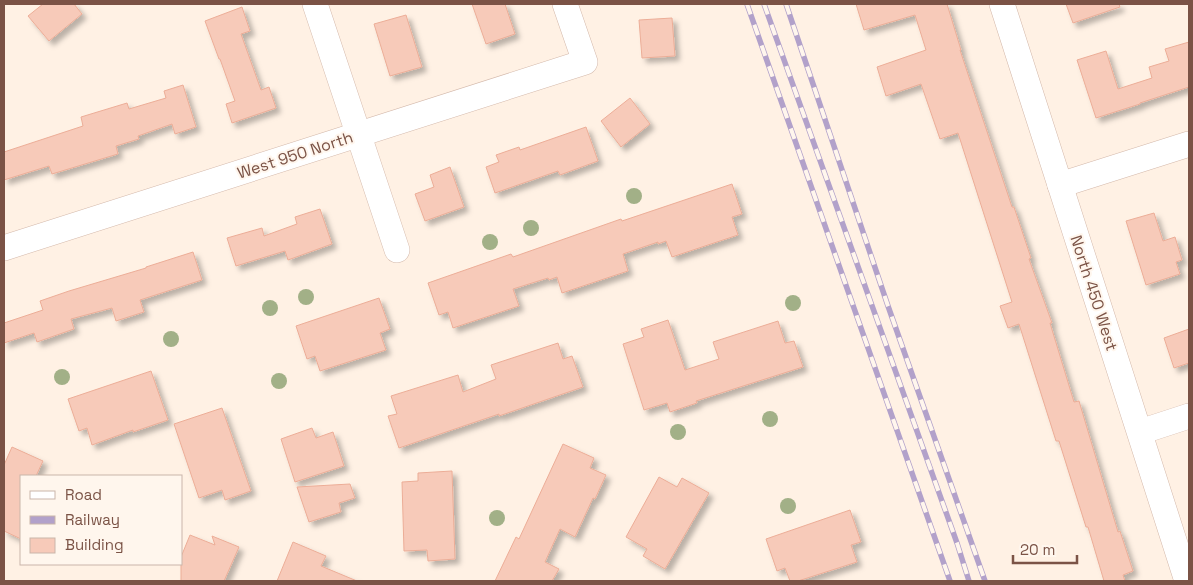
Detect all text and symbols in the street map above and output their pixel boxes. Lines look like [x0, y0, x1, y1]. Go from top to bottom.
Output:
street label: West 950 North [234, 126, 356, 184]
street label: North 450 West [1065, 232, 1123, 354]
legend [20, 475, 182, 565]
text: Road [65, 485, 102, 504]
text: Railway [65, 510, 120, 529]
scale bar [1013, 532, 1077, 564]
text: Building [65, 535, 124, 554]
text: 20 m [1020, 540, 1055, 559]

